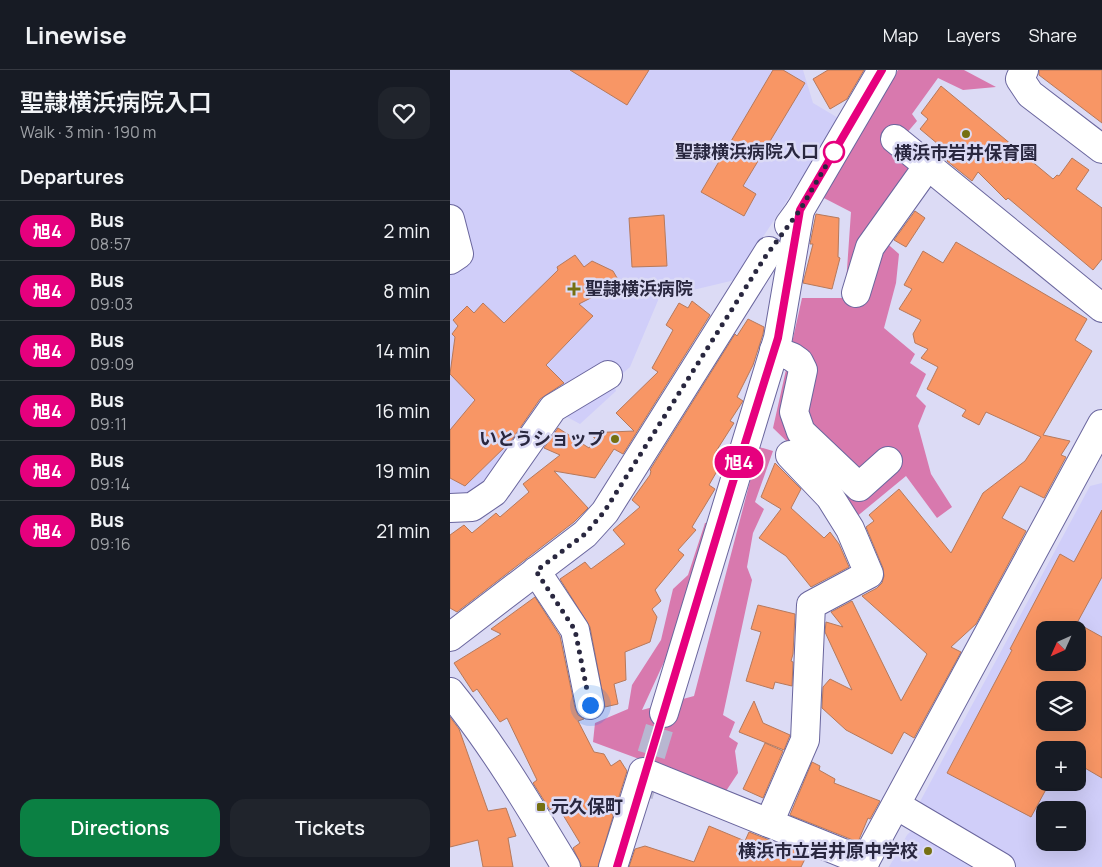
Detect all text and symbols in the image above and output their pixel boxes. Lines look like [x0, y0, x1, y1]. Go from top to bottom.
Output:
text: Linewise [25, 18, 127, 51]
text: Map [883, 23, 918, 47]
text: Layers [946, 23, 1000, 47]
text: Share [1028, 23, 1077, 47]
text: 聖隷横浜病院入口 [20, 85, 212, 118]
button: heart [378, 87, 430, 139]
text: Walk · 3 min · 190 m [20, 121, 156, 143]
marker: 横浜市岩井保育園 [960, 128, 972, 140]
place label: 聖隷横浜病院入口 [675, 139, 819, 163]
place label: 横浜市岩井保育園 [894, 140, 1038, 164]
marker: 聖隷横浜病院入口 [823, 141, 845, 163]
text: Departures [20, 164, 124, 190]
text: Bus [90, 207, 124, 233]
text: 2 min [384, 218, 430, 244]
text: 旭4 [33, 219, 62, 243]
text: 08:57 [90, 233, 131, 255]
text: Bus [90, 267, 124, 293]
place label: 聖隷横浜病院 [585, 276, 693, 300]
text: 8 min [383, 278, 430, 304]
text: 旭4 [33, 279, 62, 303]
marker: 聖隷横浜病院 [567, 282, 581, 296]
text: 09:03 [90, 293, 133, 315]
text: Bus [90, 327, 124, 353]
text: 14 min [376, 338, 430, 364]
text: 旭4 [33, 339, 62, 363]
text: 09:09 [90, 353, 134, 375]
text: Bus [90, 387, 124, 413]
text: 16 min [375, 398, 430, 424]
text: 旭4 [33, 399, 62, 423]
text: 09:11 [90, 413, 127, 435]
place label: いとうショップ [479, 426, 605, 450]
marker: いとうショップ [609, 433, 621, 445]
line badge: 旭4 [716, 446, 762, 478]
text: Bus [90, 447, 124, 473]
text: 旭4 [725, 450, 753, 474]
text: 19 min [375, 458, 430, 484]
text: 旭4 [33, 459, 62, 483]
text: 09:14 [90, 473, 130, 495]
text: Bus [90, 507, 124, 533]
text: 21 min [376, 518, 430, 544]
text: 旭4 [33, 519, 62, 543]
text: 09:16 [90, 533, 131, 555]
north arrow [1036, 621, 1086, 671]
map controls [1036, 621, 1086, 851]
button: layers [1036, 681, 1086, 731]
your location [578, 693, 603, 718]
button: + [1036, 741, 1086, 791]
place label: 元久保町 [551, 794, 623, 818]
button: Directions [20, 799, 220, 857]
button: Tickets [230, 799, 430, 857]
marker: 元久保町 [535, 801, 547, 813]
button: − [1036, 801, 1086, 851]
place label: 横浜市立岩井原中学校 [738, 838, 918, 862]
marker: 横浜市立岩井原中学校 [922, 845, 934, 857]

